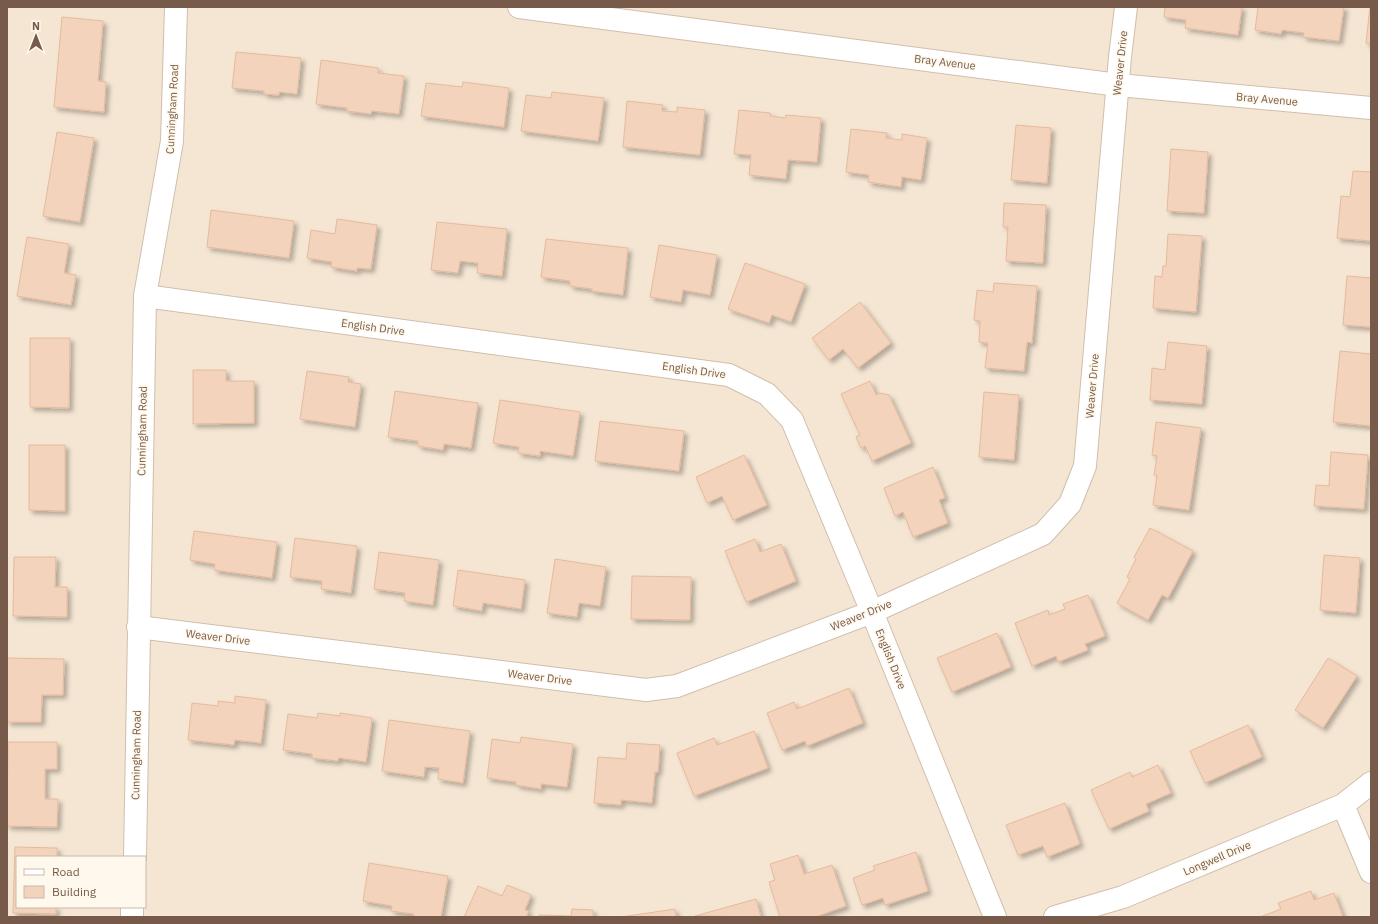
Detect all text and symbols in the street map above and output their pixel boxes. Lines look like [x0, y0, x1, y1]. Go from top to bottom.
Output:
north arrow [16, 16, 56, 56]
text: N [32, 19, 40, 33]
street label: Weaver Drive [1110, 30, 1130, 96]
street label: Bray Avenue [913, 51, 977, 73]
street label: Cunningham Road [163, 64, 181, 154]
street label: Bray Avenue [1236, 89, 1298, 109]
street label: English Drive [340, 316, 406, 338]
street label: Weaver Drive [1082, 353, 1102, 419]
street label: English Drive [661, 359, 727, 381]
street label: Cunningham Road [134, 386, 150, 476]
street label: Weaver Drive [828, 596, 894, 634]
street label: Weaver Drive [185, 626, 251, 648]
street label: English Drive [873, 627, 909, 691]
street label: Weaver Drive [507, 666, 573, 688]
street label: Cunningham Road [128, 710, 144, 800]
street label: Longwell Drive [1181, 837, 1253, 879]
legend [16, 856, 146, 908]
text: Road [52, 864, 80, 879]
text: Building [52, 884, 97, 899]

